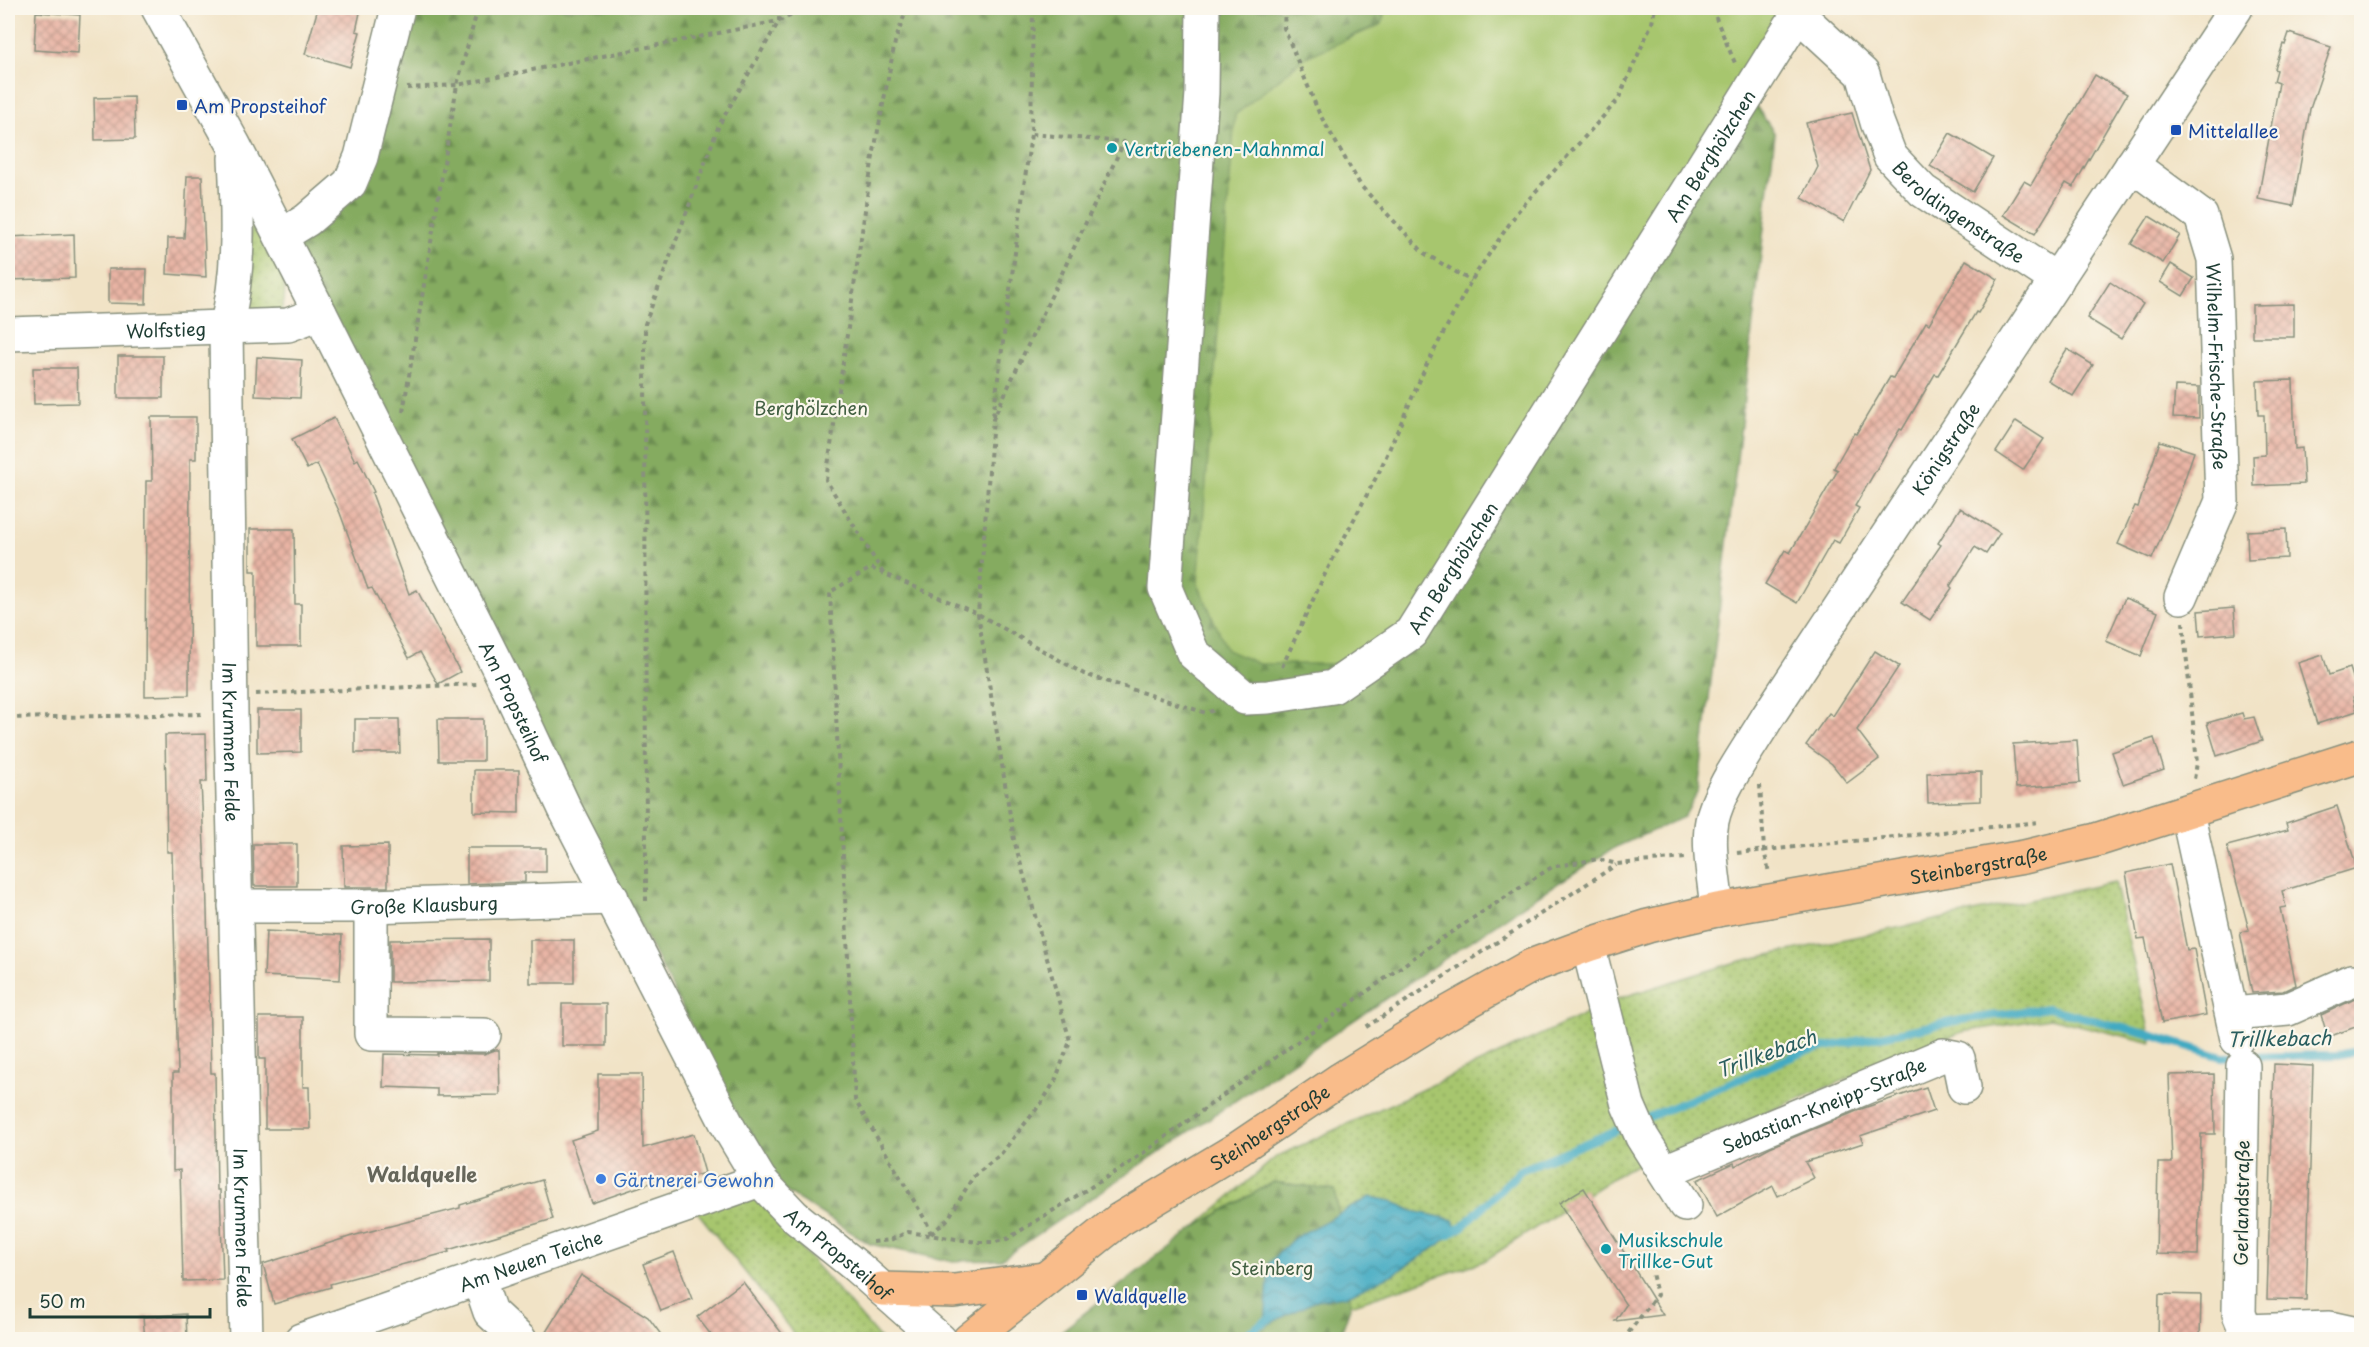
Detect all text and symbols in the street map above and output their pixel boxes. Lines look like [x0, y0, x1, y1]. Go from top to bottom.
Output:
street label: Am Berghölzchen [1658, 84, 1761, 227]
place label: Am Propsteihof [194, 92, 328, 119]
marker: Am Propsteihof [175, 98, 189, 112]
place label: Mittelallee [2188, 117, 2279, 144]
marker: Mittelallee [2169, 123, 2183, 137]
place label: Vertriebenen-Mahnmal [1124, 135, 1325, 162]
marker: Vertriebenen-Mahnmal [1105, 141, 1119, 155]
street label: Beroldingenstraße [1887, 154, 2031, 269]
street label: Wilhelm-Frische-Straße [2201, 262, 2234, 470]
street label: Wolfstieg [126, 314, 206, 344]
park label: Berghölzchen [754, 394, 868, 421]
street label: Königstraße [1905, 397, 1986, 500]
street label: Am Berghölzchen [1401, 496, 1504, 639]
street label: Am Propsteihof [473, 636, 556, 769]
street label: Im Krummen Felde [217, 662, 247, 822]
street label: Steinbergstraße [1908, 839, 2050, 890]
street label: Große Klausburg [350, 888, 498, 920]
water label: Trillkebach [1712, 1021, 1821, 1085]
water label: Trillkebach [2227, 1022, 2332, 1054]
street label: Sebastian-Kneipp-Straße [1717, 1050, 1930, 1159]
street label: Steinbergstraße [1204, 1077, 1335, 1176]
street label: Gerlandstraße [2226, 1140, 2256, 1266]
street label: Im Krummen Felde [228, 1148, 259, 1308]
district label: Waldquelle [367, 1159, 477, 1189]
place label: Gärtnerei Gewohn [613, 1166, 774, 1193]
marker: Gärtnerei Gewohn [594, 1172, 608, 1186]
street label: Am Propsteihof [779, 1201, 900, 1307]
street label: Am Neuen Teiche [455, 1223, 606, 1297]
place label: Musikschule Trillke-Gut [1618, 1226, 1724, 1274]
marker: Musikschule Trillke-Gut [1599, 1242, 1613, 1256]
park label: Steinberg [1231, 1254, 1313, 1281]
scale bar [30, 1281, 210, 1319]
place label: Waldquelle [1094, 1282, 1187, 1309]
text: 50 m [39, 1287, 86, 1314]
marker: Waldquelle [1075, 1288, 1089, 1302]

